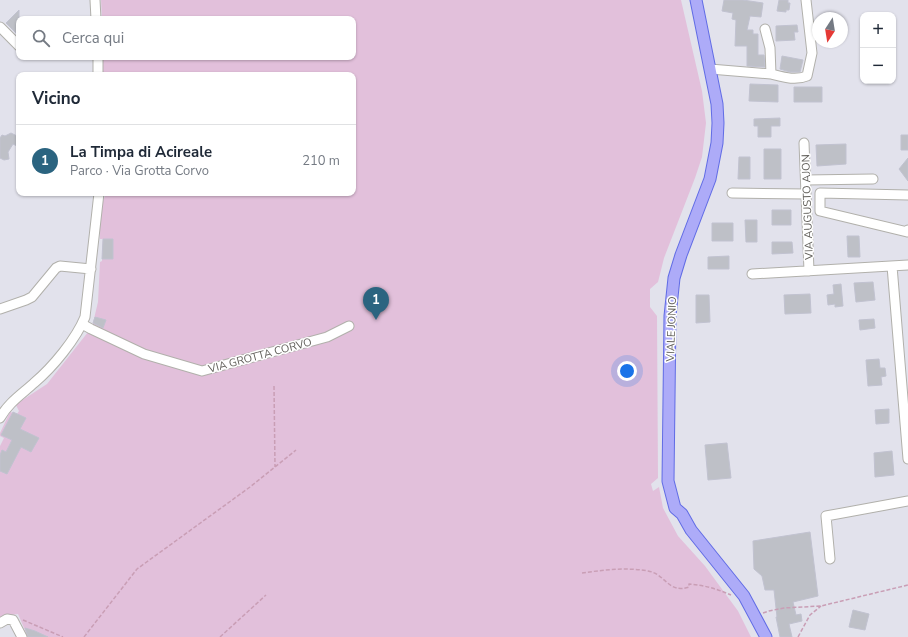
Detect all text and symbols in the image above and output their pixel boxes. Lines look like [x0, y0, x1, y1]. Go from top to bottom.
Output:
north arrow [812, 12, 848, 48]
map controls [860, 12, 896, 84]
button: + [860, 12, 896, 48]
search box [16, 16, 356, 60]
icon: search [30, 27, 52, 49]
text: Cerca qui [62, 28, 124, 48]
button: − [860, 48, 896, 84]
text: Vicino [32, 87, 81, 110]
text: La Timpa di Acireale [70, 142, 212, 162]
text: 1 [41, 152, 49, 170]
text: 210 m [302, 152, 340, 170]
street label: VIA AUGUSTO AJON [798, 154, 817, 261]
text: Parco · Via Grotta Corvo [70, 162, 209, 180]
pin: 1 [363, 287, 389, 320]
street label: VIALE JONIO [663, 296, 680, 363]
street label: VIA GROTTA CORVO [206, 334, 314, 377]
your location [617, 361, 637, 381]

